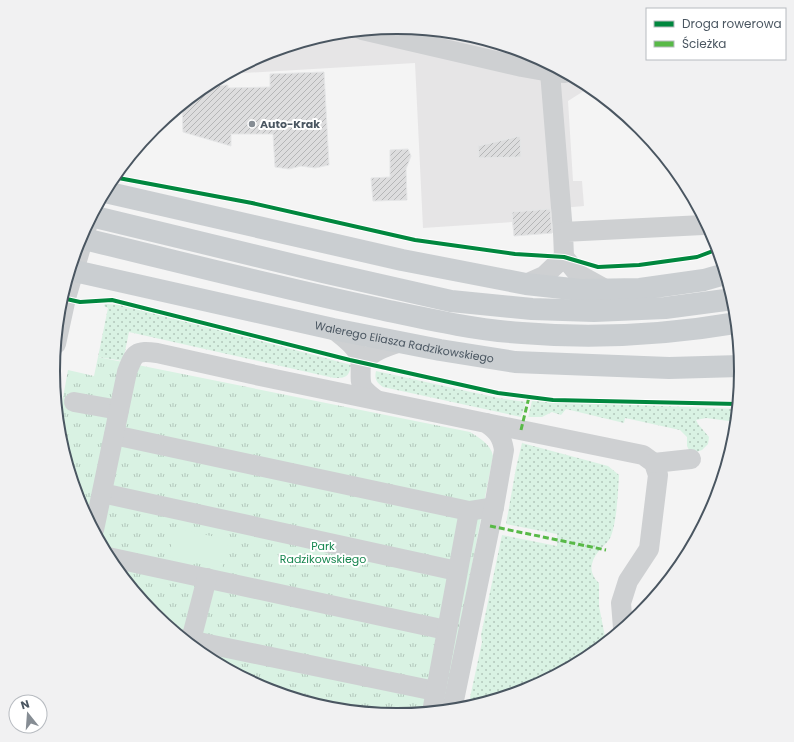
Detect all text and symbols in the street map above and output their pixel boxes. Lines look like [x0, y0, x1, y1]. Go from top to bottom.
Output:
legend [646, 8, 786, 60]
text: Droga rowerowa [682, 15, 782, 32]
text: Ścieżka [682, 35, 726, 52]
place label: Auto-Krak [260, 116, 320, 132]
marker: Auto-Krak [247, 119, 257, 129]
street label: Walerego Eliasza Radzikowskiego [313, 317, 495, 367]
park label: Park Radzikowskiego [280, 538, 366, 567]
north arrow [8, 694, 48, 734]
text: N [19, 696, 31, 713]

